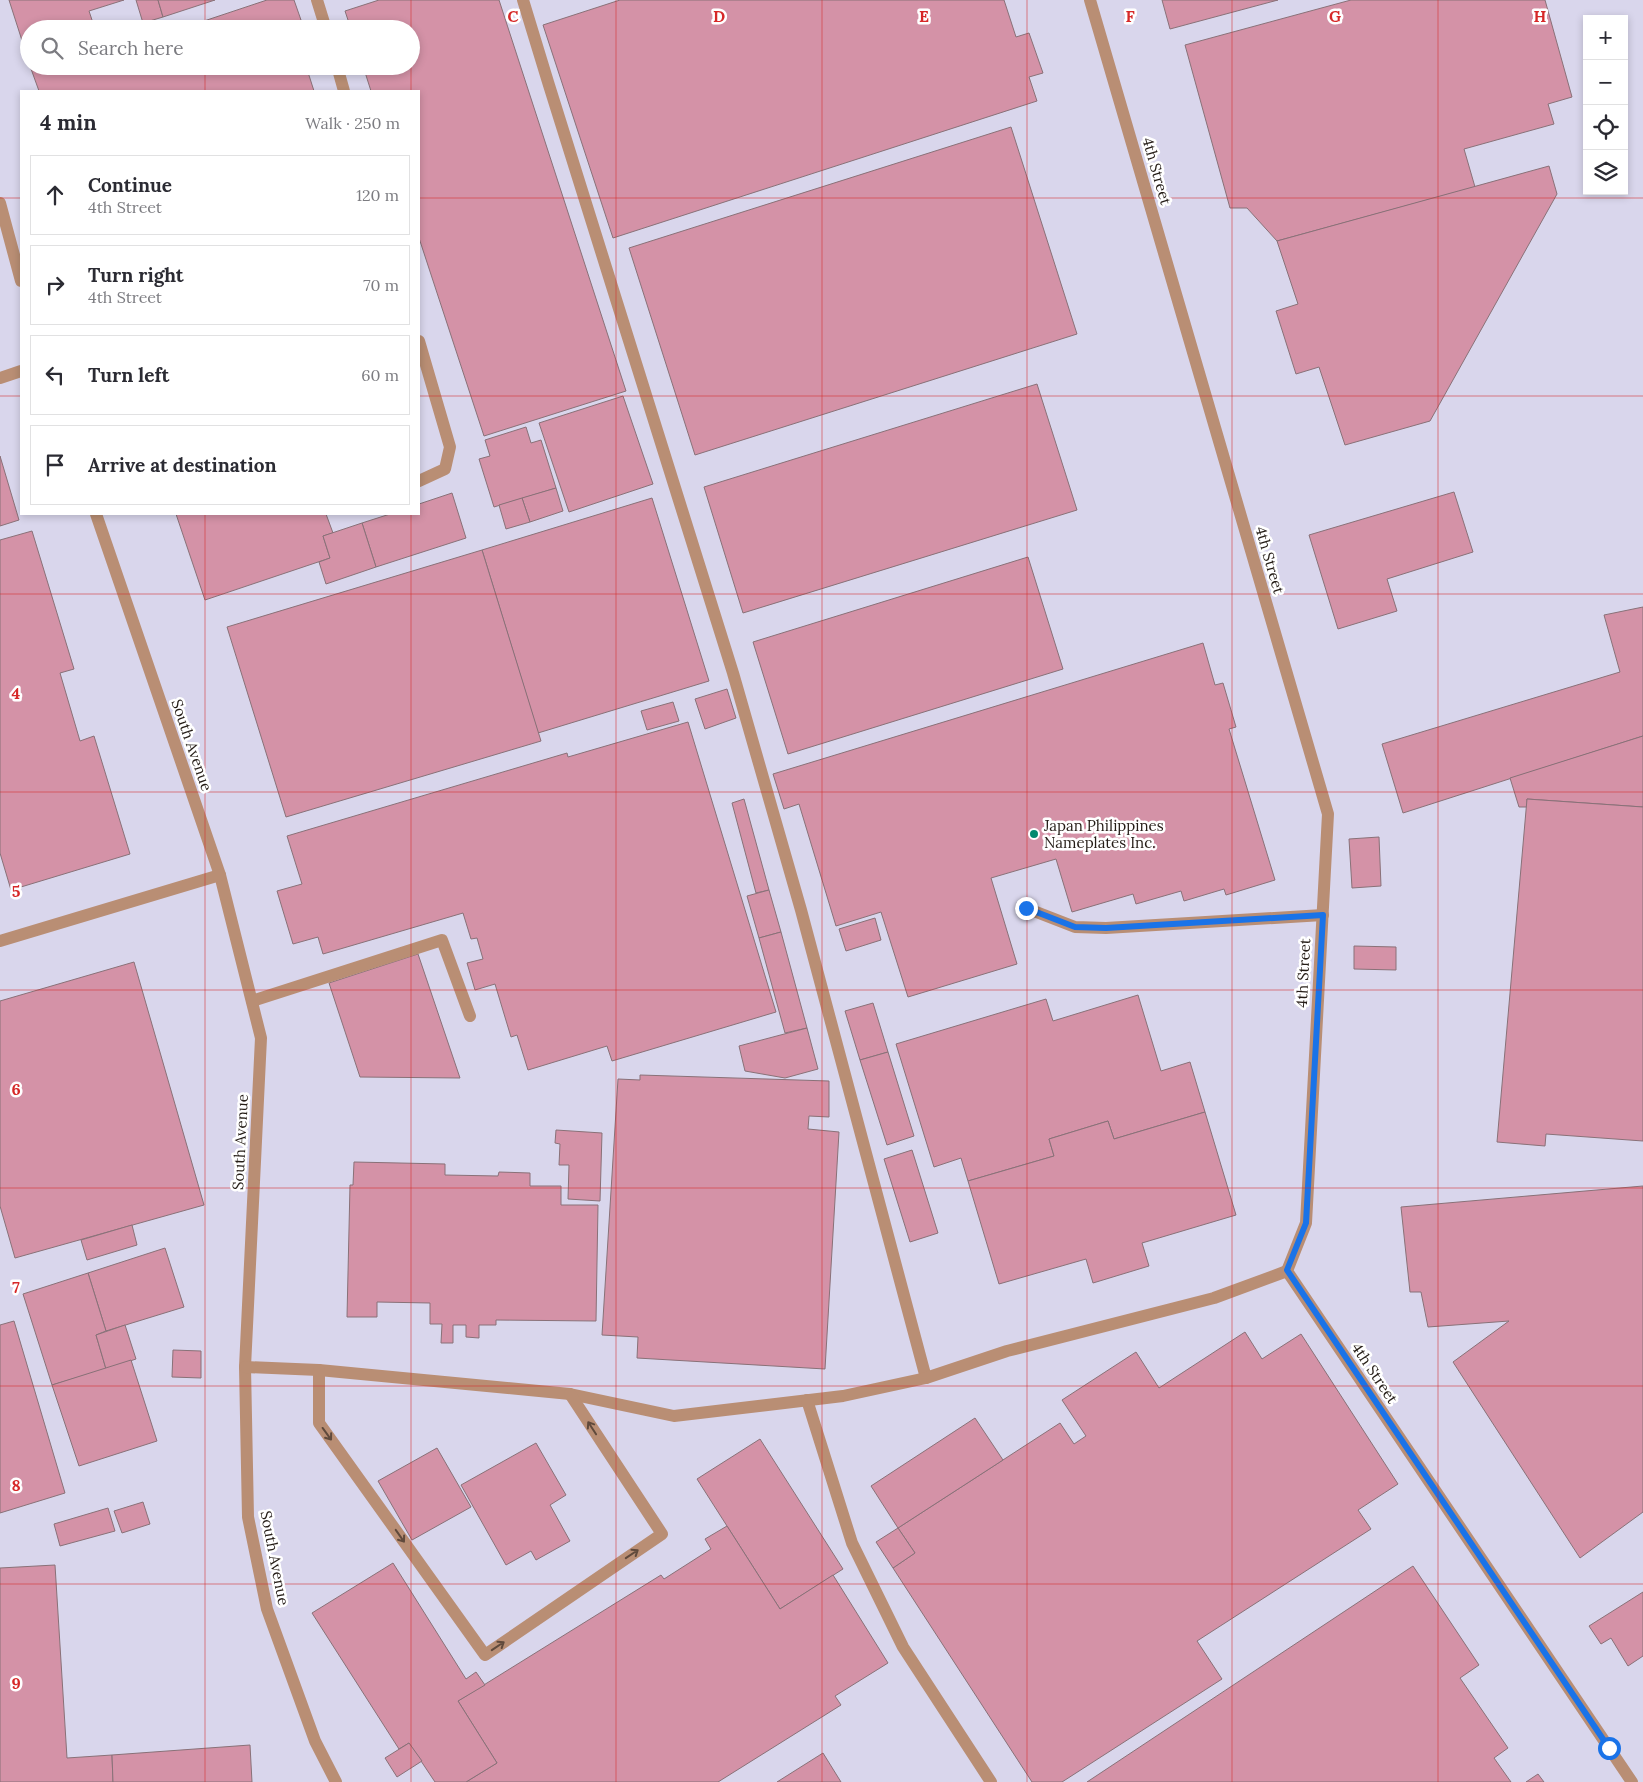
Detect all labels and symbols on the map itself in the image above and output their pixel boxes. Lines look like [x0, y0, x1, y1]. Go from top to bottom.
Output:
text: C [507, 6, 519, 26]
text: D [713, 6, 725, 26]
text: E [919, 6, 929, 26]
text: F [1125, 6, 1135, 26]
text: G [1329, 6, 1341, 26]
text: H [1534, 6, 1547, 26]
street label: 4th Street [1138, 135, 1176, 207]
street label: 4th Street [1251, 524, 1289, 596]
text: 4 [12, 683, 21, 703]
street label: South Avenue [167, 697, 217, 793]
place label: Japan Philippines Nameplates Inc. [1043, 816, 1164, 852]
marker: Japan Philippines Nameplates Inc. [1028, 828, 1040, 840]
text: 5 [12, 881, 21, 901]
route end [1015, 897, 1038, 920]
street label: 4th Street [1292, 938, 1314, 1008]
text: 6 [11, 1079, 21, 1099]
street label: South Avenue [228, 1094, 252, 1190]
text: 7 [12, 1277, 20, 1297]
street label: 4th Street [1348, 1339, 1402, 1407]
one-way arrow [587, 1422, 597, 1436]
one-way arrow [322, 1427, 332, 1441]
text: 8 [11, 1475, 21, 1495]
street label: South Avenue [257, 1509, 293, 1607]
one-way arrow [395, 1529, 405, 1543]
one-way arrow [625, 1549, 639, 1559]
one-way arrow [491, 1640, 505, 1651]
text: 9 [11, 1673, 21, 1693]
route start [1598, 1737, 1621, 1760]

